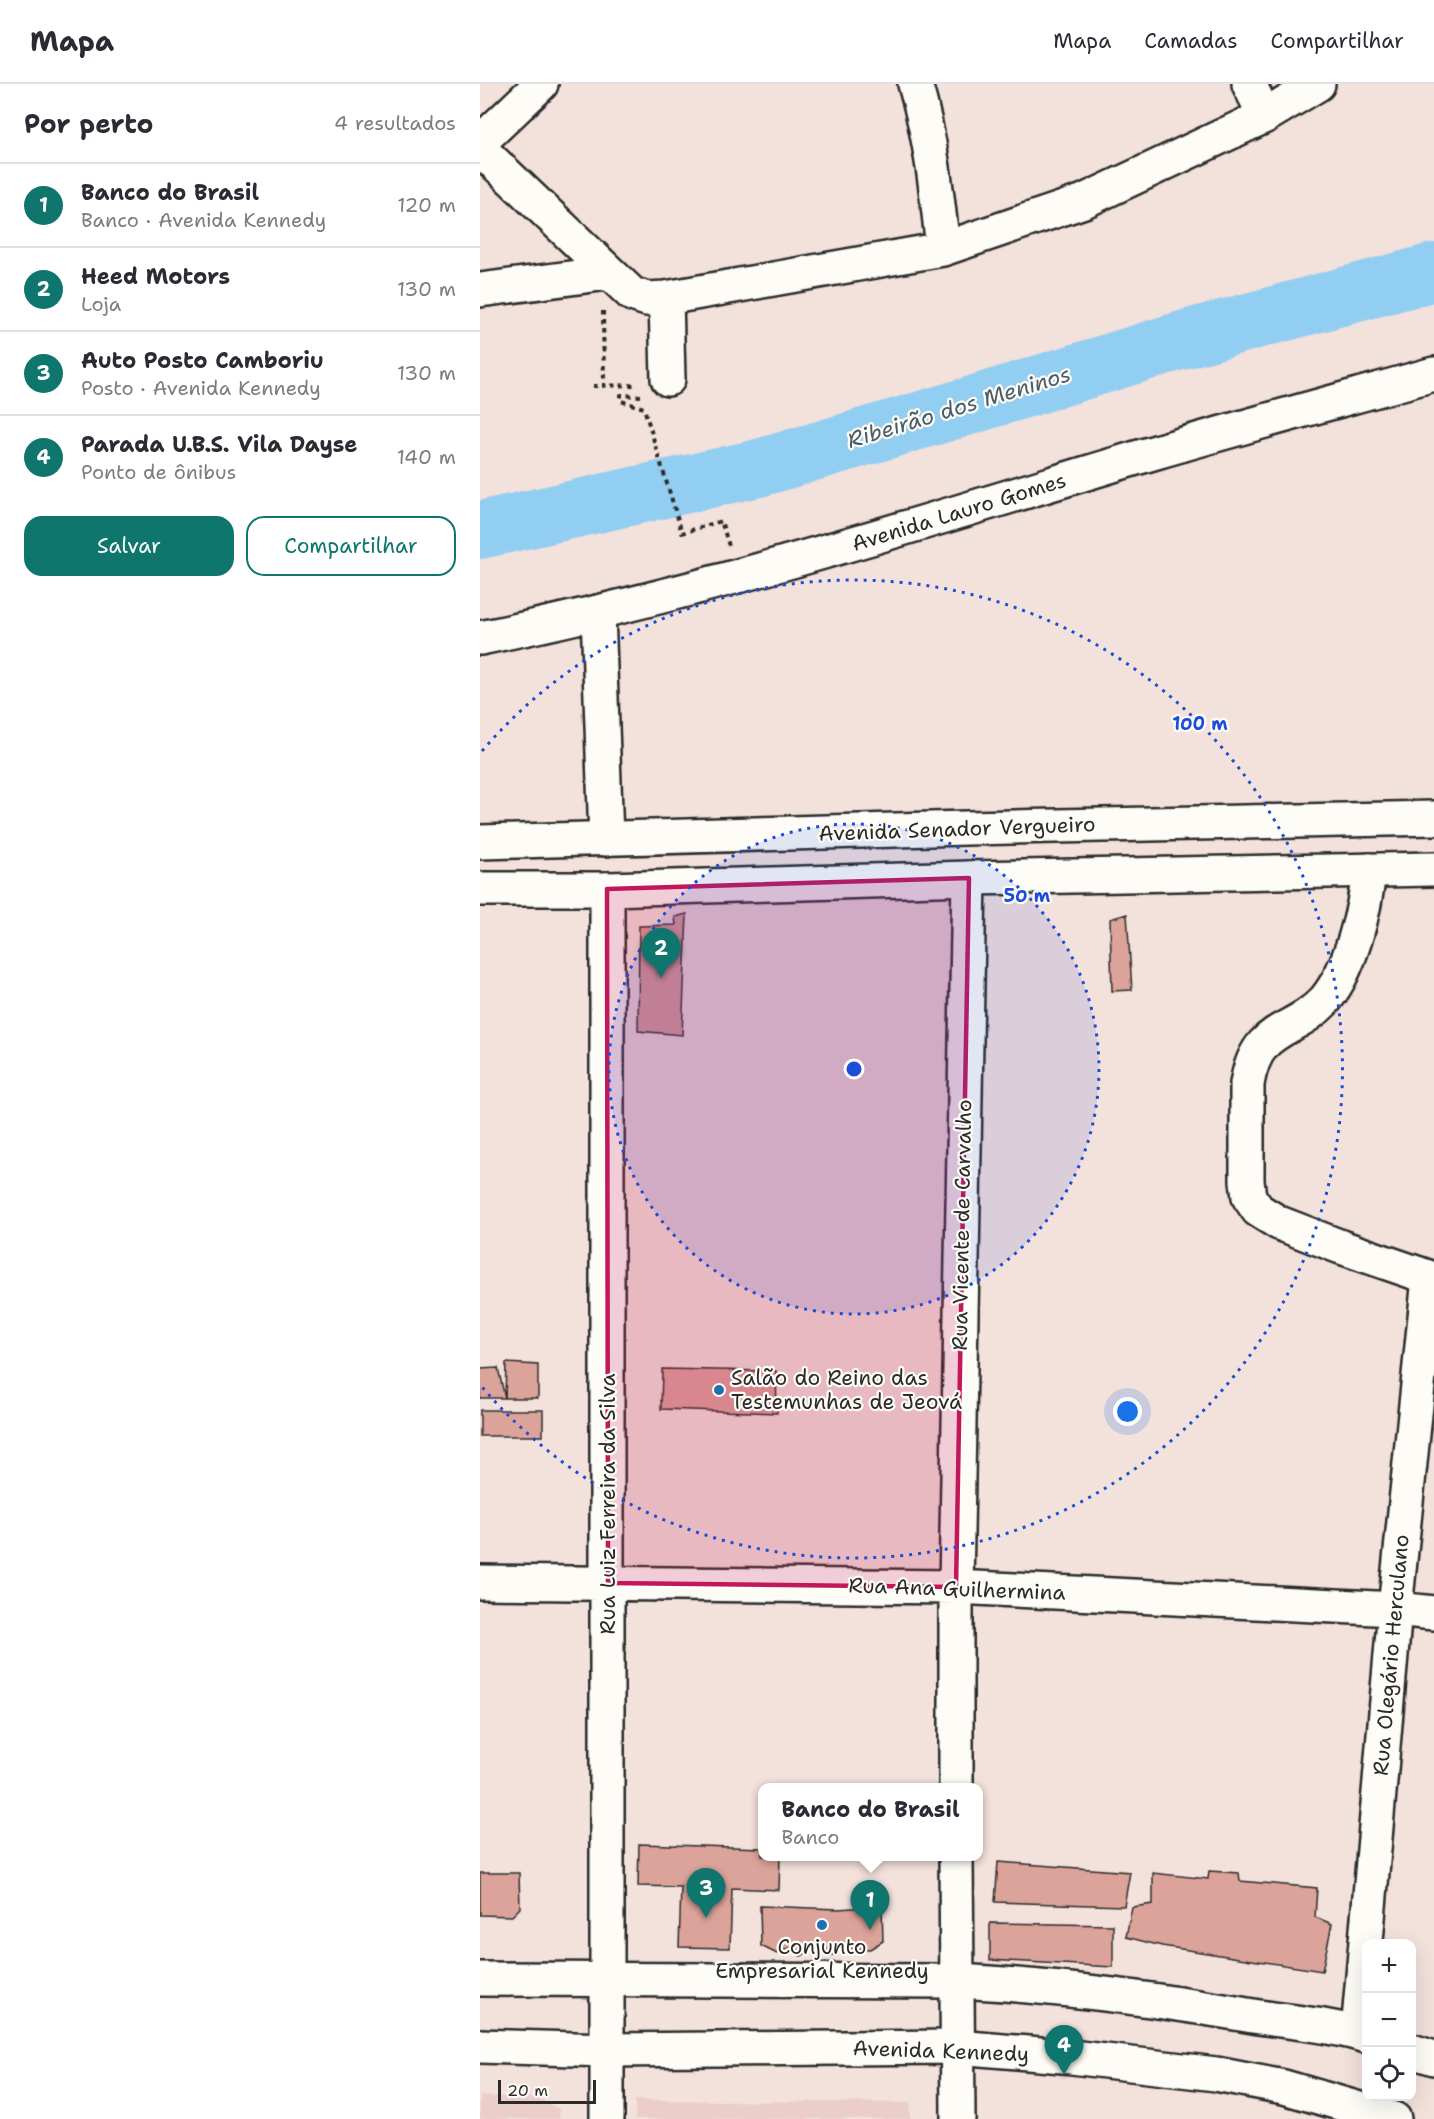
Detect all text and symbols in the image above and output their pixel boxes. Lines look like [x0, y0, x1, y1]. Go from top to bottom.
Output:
text: Mapa [30, 22, 114, 60]
text: Mapa [1053, 27, 1111, 55]
text: Camadas [1144, 27, 1238, 55]
text: Compartilhar [1271, 27, 1404, 55]
text: Por perto [24, 106, 153, 141]
text: 4 resultados [334, 110, 456, 136]
text: Banco do Brasil [81, 178, 259, 207]
text: 1 [39, 192, 48, 218]
text: 120 m [397, 192, 456, 218]
text: Banco · Avenida Kennedy [81, 207, 326, 233]
text: Heed Motors [81, 262, 230, 291]
text: 2 [37, 276, 51, 302]
text: 130 m [397, 276, 456, 302]
text: Loja [81, 291, 121, 317]
text: Auto Posto Camboriu [81, 346, 324, 375]
water label: Ribeirão dos Meninos [844, 359, 1074, 455]
text: 3 [37, 360, 51, 386]
text: 130 m [397, 360, 456, 386]
text: Posto · Avenida Kennedy [81, 375, 321, 401]
text: Parada U.B.S. Vila Dayse [81, 430, 358, 459]
text: 4 [37, 444, 51, 470]
text: 140 m [397, 444, 456, 470]
text: Ponto de ônibus [81, 459, 236, 485]
street label: Avenida Lauro Gomes [848, 466, 1070, 558]
button: Salvar [24, 516, 234, 576]
button: Compartilhar [246, 516, 456, 576]
text: 100 m [1172, 712, 1228, 736]
street label: Avenida Senador Vergueiro [818, 810, 1096, 848]
text: 50 m [1004, 884, 1051, 908]
pin: 2 [642, 928, 681, 978]
centre of rings [844, 1059, 864, 1079]
street label: Rua Vicente de Carvalho [946, 1099, 978, 1351]
place label: Salão do Reino das Testemunhas de Jeová [731, 1364, 962, 1416]
street label: Rua Luiz Ferreira da Silva [594, 1373, 622, 1635]
marker: Salão do Reino das Testemunhas de Jeová [712, 1383, 726, 1397]
your location [1113, 1397, 1142, 1426]
street label: Rua Olegário Herculano [1367, 1533, 1415, 1777]
street label: Rua Ana Guilhermina [848, 1571, 1066, 1607]
popup [758, 1783, 983, 1861]
text: Banco do Brasil [781, 1795, 960, 1824]
text: Banco [781, 1824, 839, 1850]
pin: 3 [686, 1868, 726, 1918]
pin: 1 [850, 1880, 890, 1930]
marker: Conjunto Empresarial Kennedy [815, 1918, 829, 1932]
place label: Conjunto Empresarial Kennedy [715, 1933, 929, 1985]
map controls [1362, 1939, 1416, 2101]
button: + [1362, 1939, 1416, 1993]
button: − [1362, 1993, 1416, 2047]
pin: 4 [1044, 2026, 1084, 2075]
street label: Avenida Kennedy [852, 2034, 1030, 2068]
button: locate [1362, 2047, 1416, 2101]
scale bar [498, 2077, 596, 2104]
text: 20 m [507, 2080, 548, 2101]

